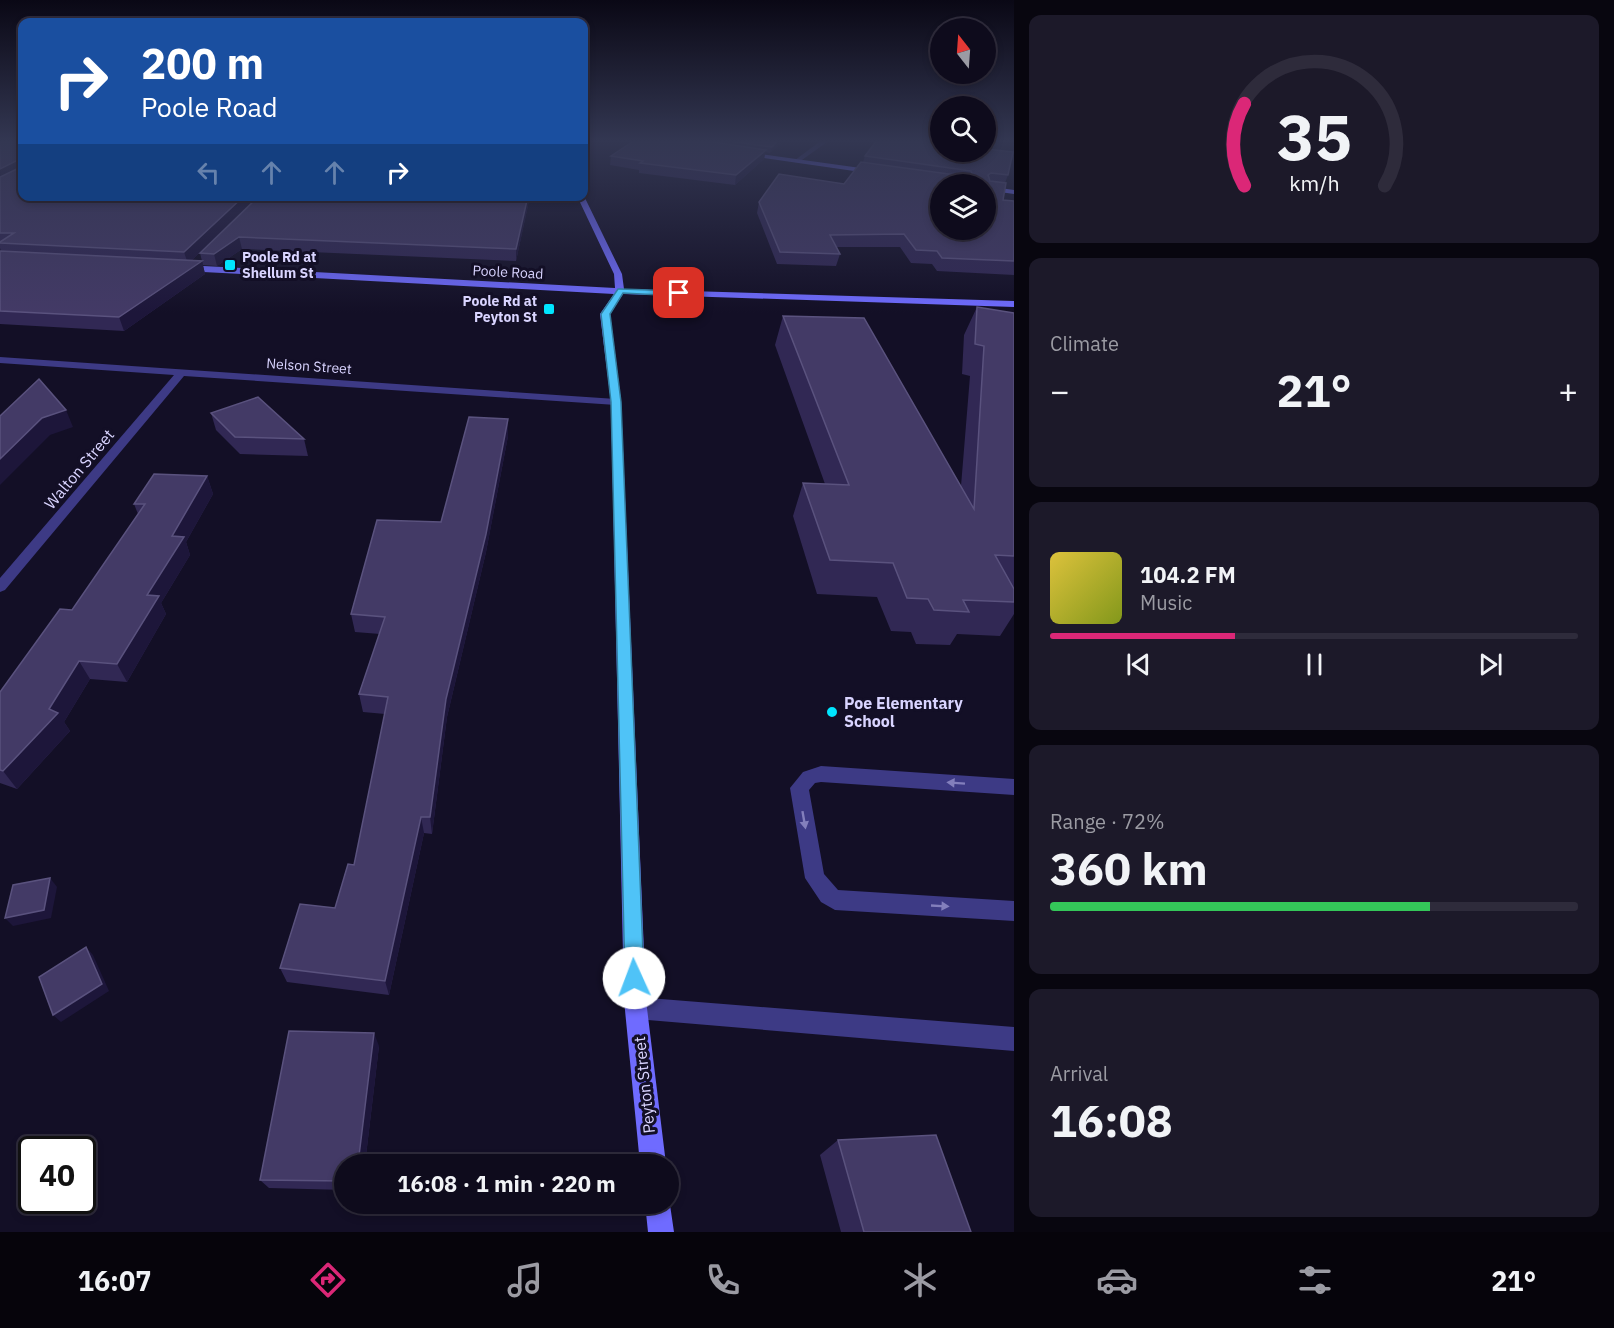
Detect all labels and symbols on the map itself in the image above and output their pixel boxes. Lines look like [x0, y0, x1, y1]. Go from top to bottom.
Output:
north arrow [930, 18, 996, 84]
place label: Poole Rd at Shellum St [242, 248, 316, 282]
marker: Poole Rd at Shellum St [223, 258, 237, 272]
street label: Poole Road [472, 261, 544, 283]
pin [653, 267, 704, 318]
place label: Poole Rd at Peyton St [463, 292, 537, 326]
marker: Poole Rd at Peyton St [542, 302, 556, 316]
street label: Nelson Street [266, 354, 352, 378]
street label: Walton Street [40, 425, 118, 513]
place label: Poe Elementary School [844, 693, 963, 731]
marker: Poe Elementary School [825, 705, 839, 719]
one-way arrow [946, 778, 965, 787]
one-way arrow [800, 810, 809, 829]
one-way arrow [931, 902, 950, 911]
position arrow [602, 946, 666, 1010]
street label: Peyton Street [629, 1036, 659, 1134]
speed limit sign: 40 [18, 1136, 96, 1214]

